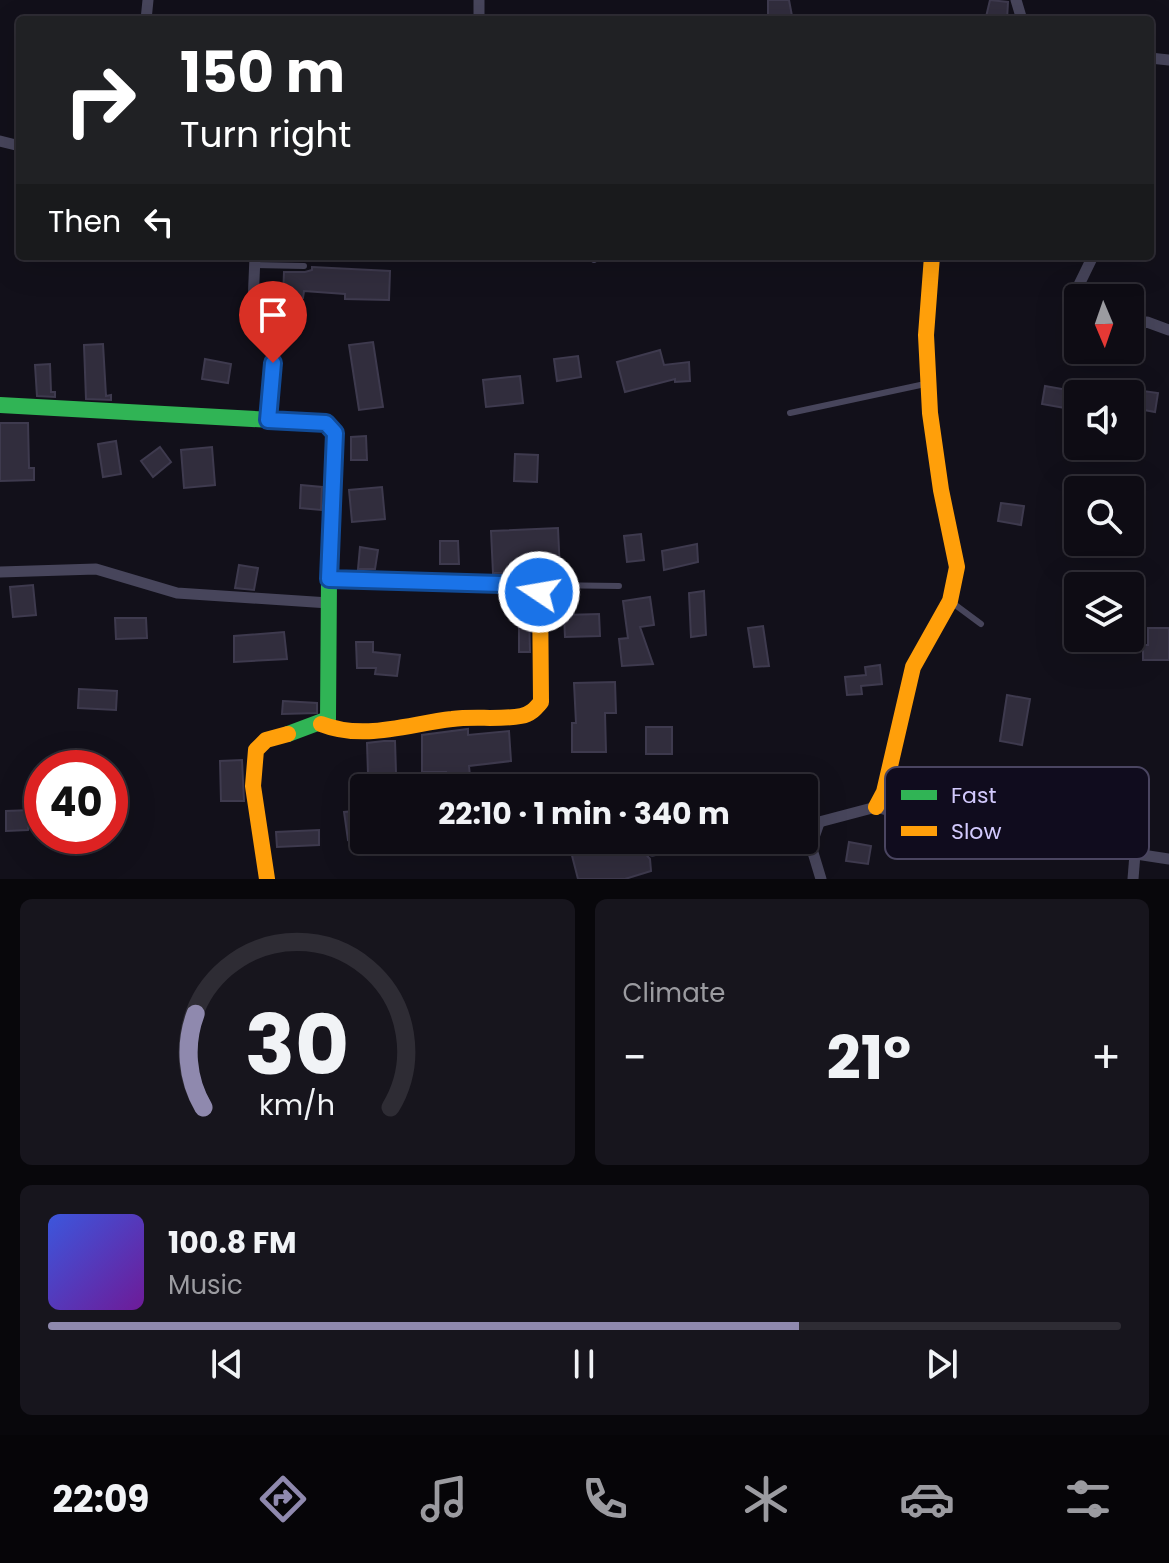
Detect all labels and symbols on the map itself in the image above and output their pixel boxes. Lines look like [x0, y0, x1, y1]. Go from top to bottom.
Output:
pin [239, 281, 307, 363]
north arrow [1064, 284, 1144, 364]
position arrow [497, 550, 581, 634]
speed limit sign: 40 [24, 750, 128, 854]
legend [885, 767, 1149, 859]
text: Fast [951, 780, 996, 811]
text: Slow [951, 816, 1001, 847]

